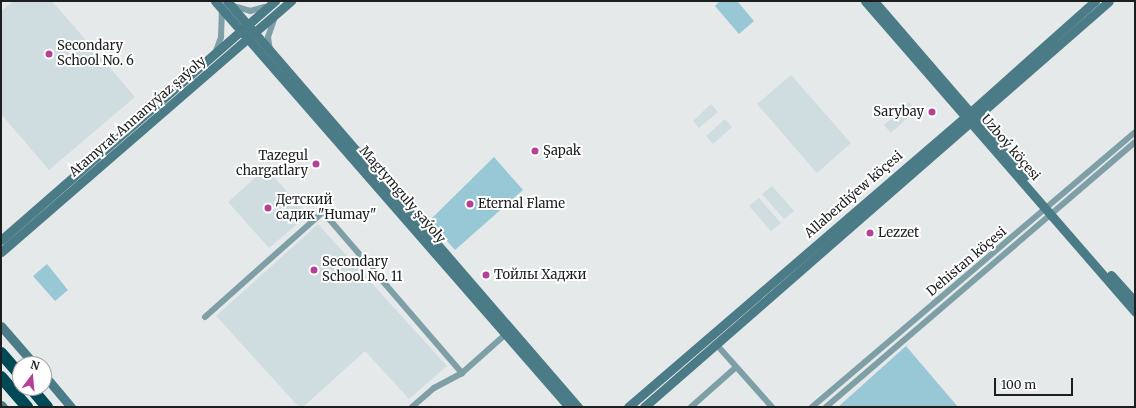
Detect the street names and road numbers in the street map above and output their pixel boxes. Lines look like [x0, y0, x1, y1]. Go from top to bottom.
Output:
street label: Atamyrat Annanyýaz şaýoly [67, 53, 209, 181]
street label: Uzboý köçesi [977, 112, 1043, 184]
street label: Magtymguly şaýoly [356, 143, 448, 247]
street label: Allaberdiýew köçesi [802, 148, 906, 242]
street label: Dehistan köçesi [924, 224, 1010, 300]

